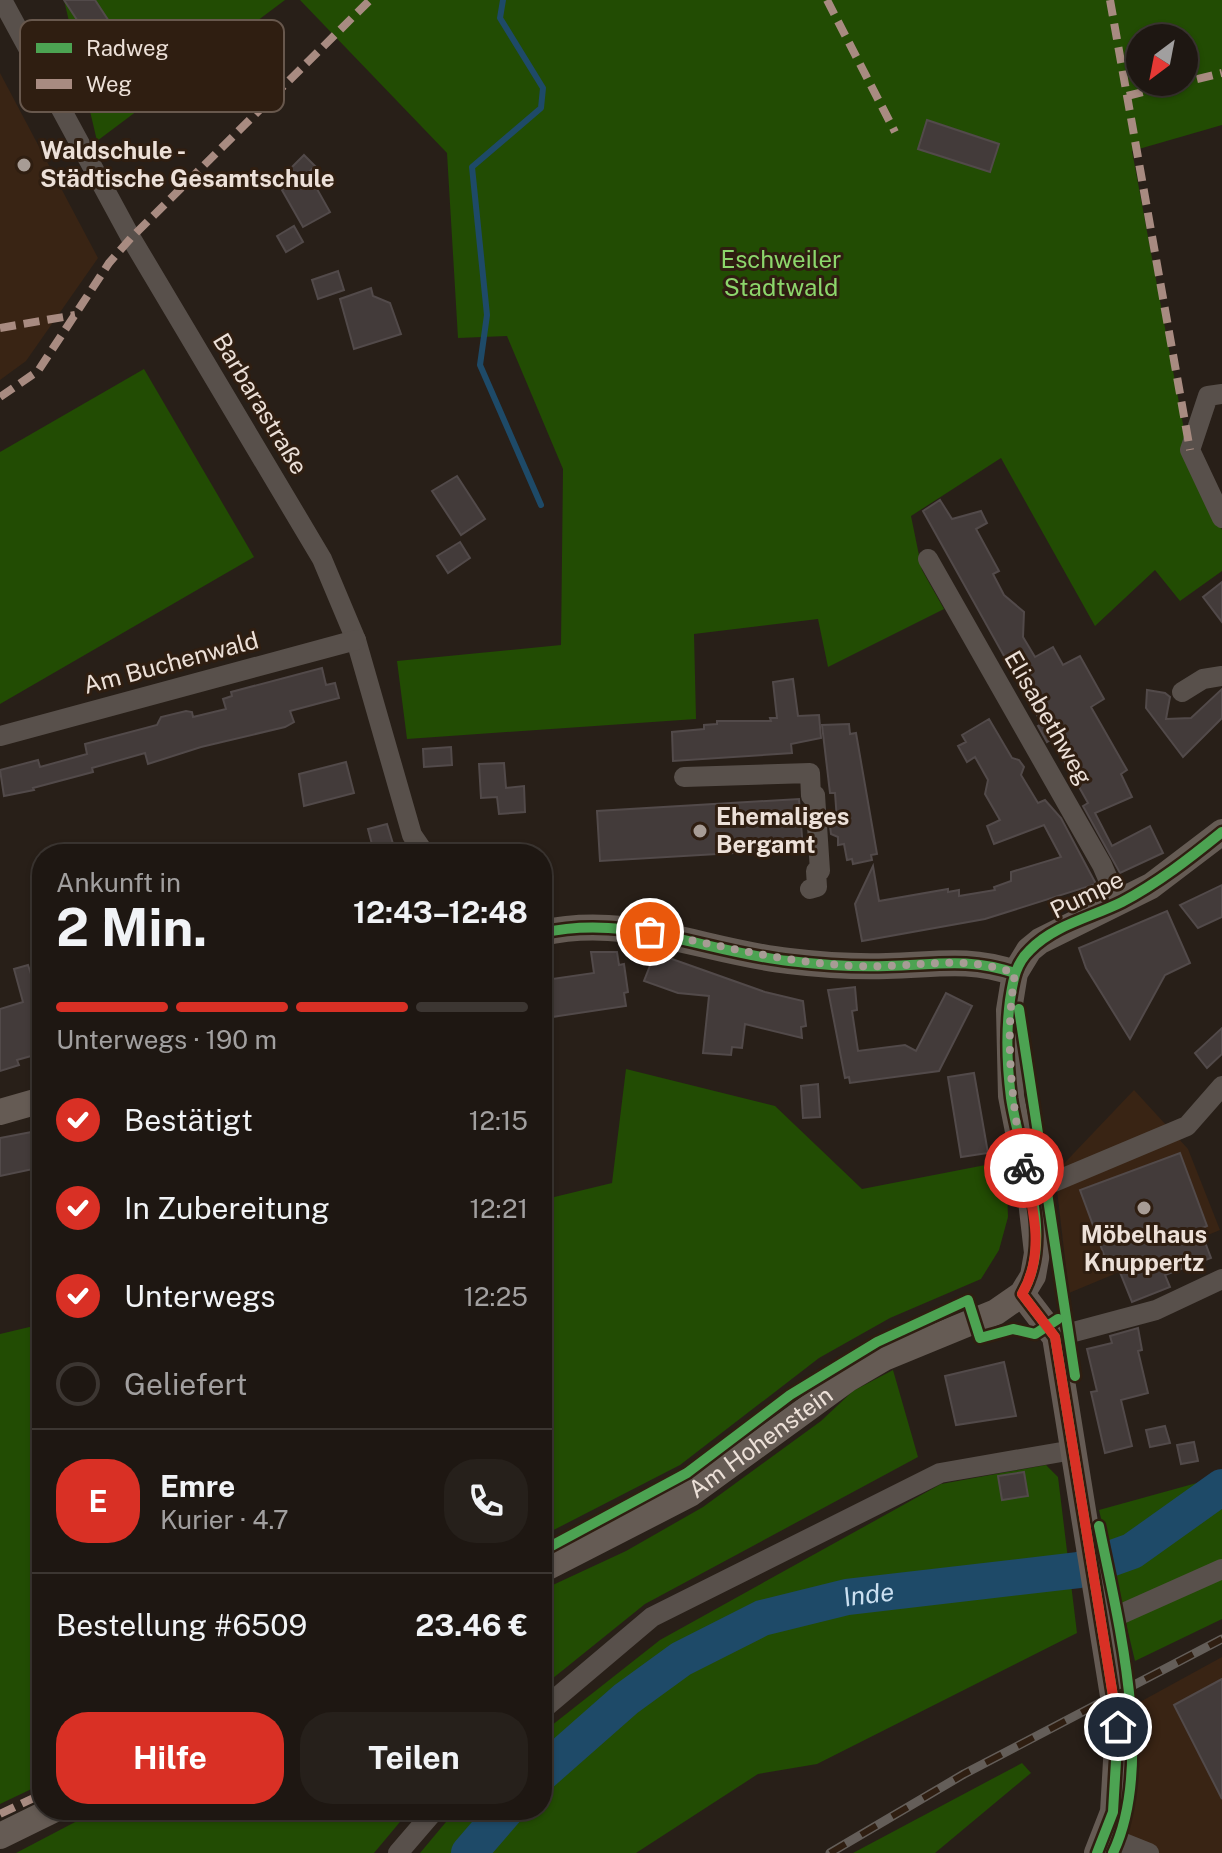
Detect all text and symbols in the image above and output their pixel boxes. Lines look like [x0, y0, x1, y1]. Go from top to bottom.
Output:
legend [20, 20, 284, 112]
north arrow [1126, 24, 1198, 96]
map controls [1126, 24, 1198, 96]
text: Radweg [86, 35, 169, 61]
text: Weg [86, 71, 132, 97]
place label: Waldschule - Städtische Gesamtschule [40, 136, 335, 192]
marker: Waldschule - Städtische Gesamtschule [15, 156, 33, 174]
park label: Eschweiler Stadtwald [721, 245, 841, 301]
street label: Barbarastraße [208, 328, 314, 479]
street label: Am Buchenwald [80, 625, 261, 699]
street label: Elisabethweg [999, 645, 1099, 790]
place label: Ehemaliges Bergamt [716, 802, 849, 858]
marker: Ehemaliges Bergamt [691, 822, 709, 840]
street label: Pumpe [1045, 864, 1128, 924]
text: Ankunft in [56, 867, 181, 898]
text: 12:43–12:48 [353, 894, 528, 930]
text: 2 Min. [56, 897, 207, 958]
pin [616, 898, 684, 966]
icon: bag [628, 910, 672, 954]
text: Unterwegs · 190 m [56, 1024, 277, 1055]
icon: check [56, 1098, 100, 1142]
text: Bestätigt [124, 1102, 253, 1138]
text: 12:15 [469, 1105, 528, 1136]
courier [984, 1128, 1064, 1208]
icon: bike [1002, 1146, 1046, 1190]
icon: check [56, 1186, 100, 1230]
text: In Zubereitung [124, 1190, 330, 1226]
text: 12:21 [469, 1193, 528, 1224]
marker: Möbelhaus Knuppertz [1135, 1199, 1153, 1217]
place label: Möbelhaus Knuppertz [1081, 1220, 1207, 1276]
icon: check [56, 1274, 100, 1318]
text: Unterwegs [124, 1278, 275, 1314]
text: 12:25 [463, 1281, 528, 1312]
text: Geliefert [124, 1366, 247, 1402]
street label: Am Hohenstein [683, 1380, 838, 1503]
button: phone [444, 1459, 528, 1543]
text: Emre [160, 1468, 235, 1504]
text: E [88, 1483, 108, 1519]
text: Kurier · 4.7 [160, 1504, 289, 1535]
water label: Inde [839, 1576, 896, 1612]
text: Bestellung #6509 [56, 1607, 307, 1643]
text: 23.46 € [415, 1607, 528, 1643]
pin [1084, 1693, 1152, 1761]
icon: home [1096, 1705, 1140, 1749]
button: Hilfe [56, 1712, 284, 1804]
button: Teilen [300, 1712, 528, 1804]

